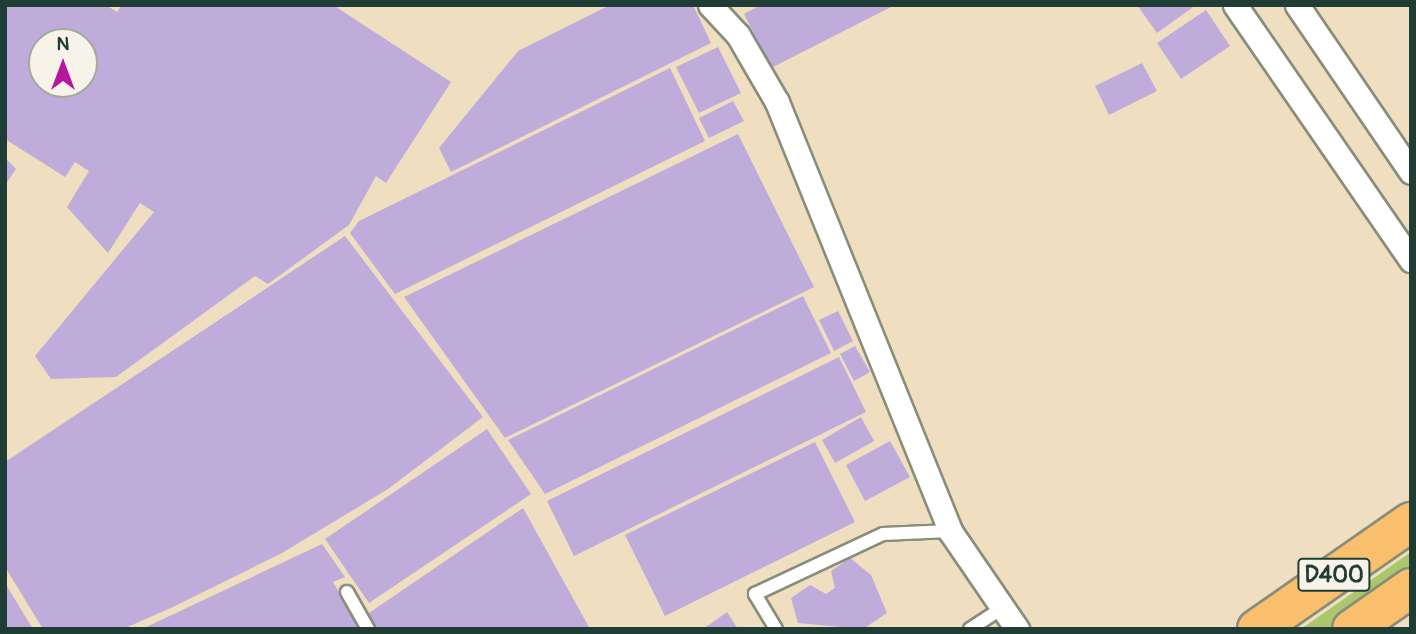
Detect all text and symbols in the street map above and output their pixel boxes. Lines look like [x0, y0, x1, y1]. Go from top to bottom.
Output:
north arrow [28, 28, 98, 98]
text: N [57, 32, 69, 56]
road number: D400 [1297, 555, 1371, 594]

